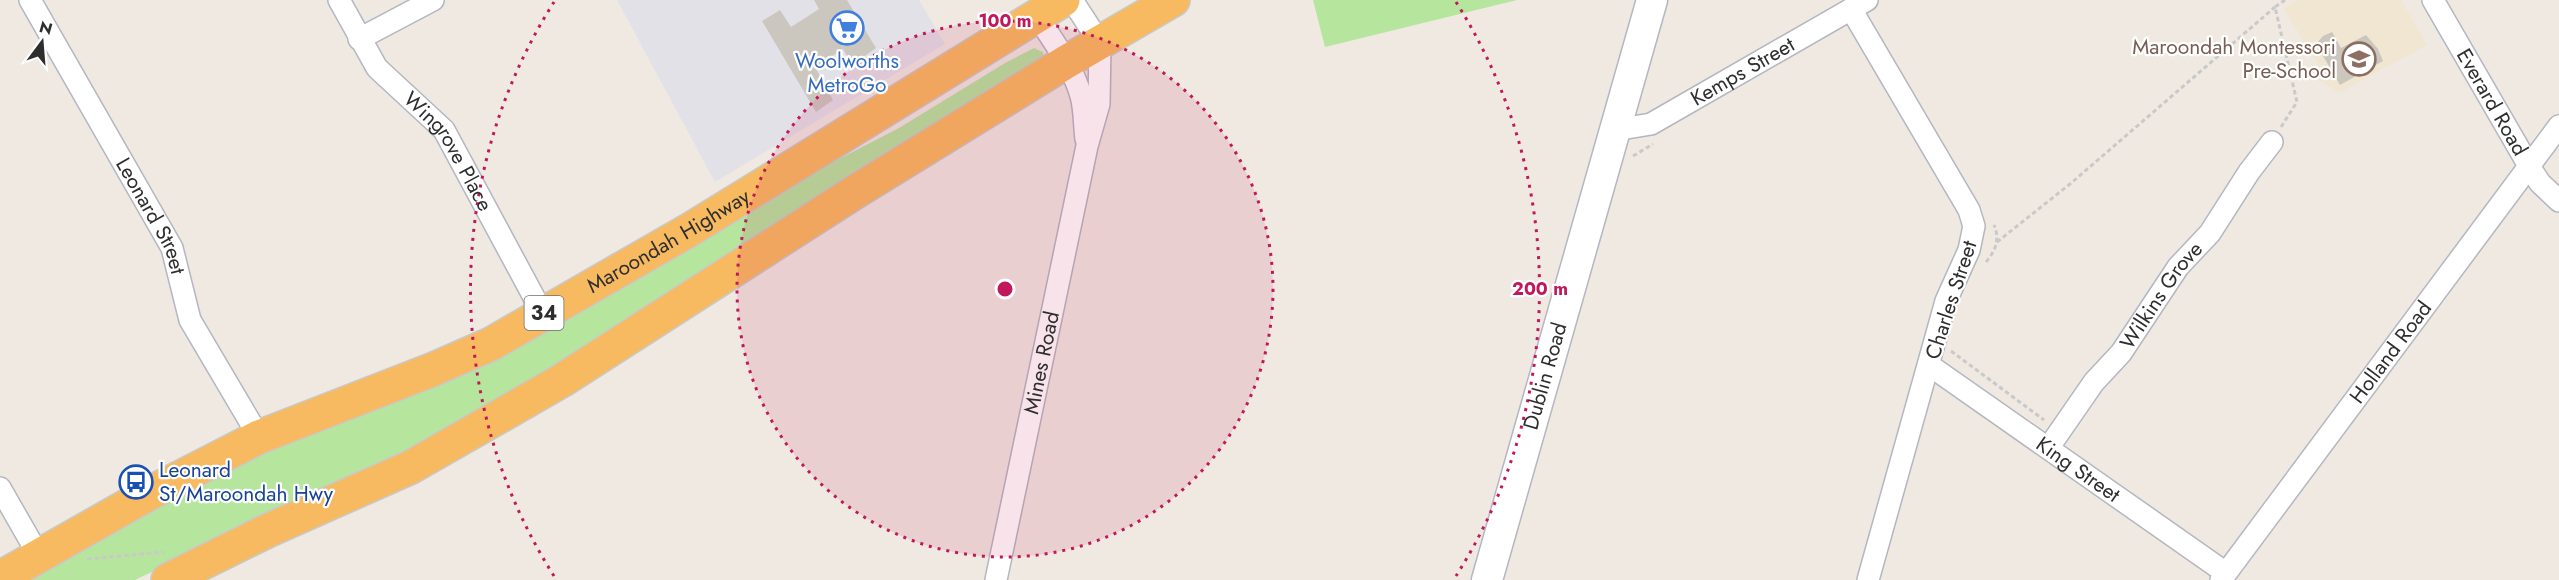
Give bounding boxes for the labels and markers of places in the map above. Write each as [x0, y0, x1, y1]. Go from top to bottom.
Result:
supermarket icon: Woolworths MetroGo [829, 10, 865, 46]
place label: Maroondah Montessori Pre-School [2132, 32, 2336, 86]
school or university icon: Maroondah Montessori Pre-School [2341, 41, 2377, 77]
place label: Woolworths MetroGo [795, 46, 899, 100]
centre of rings [995, 279, 1015, 299]
place label: Leonard St/Maroondah Hwy [159, 455, 334, 509]
bus stop icon: Leonard St/Maroondah Hwy [118, 464, 154, 500]

